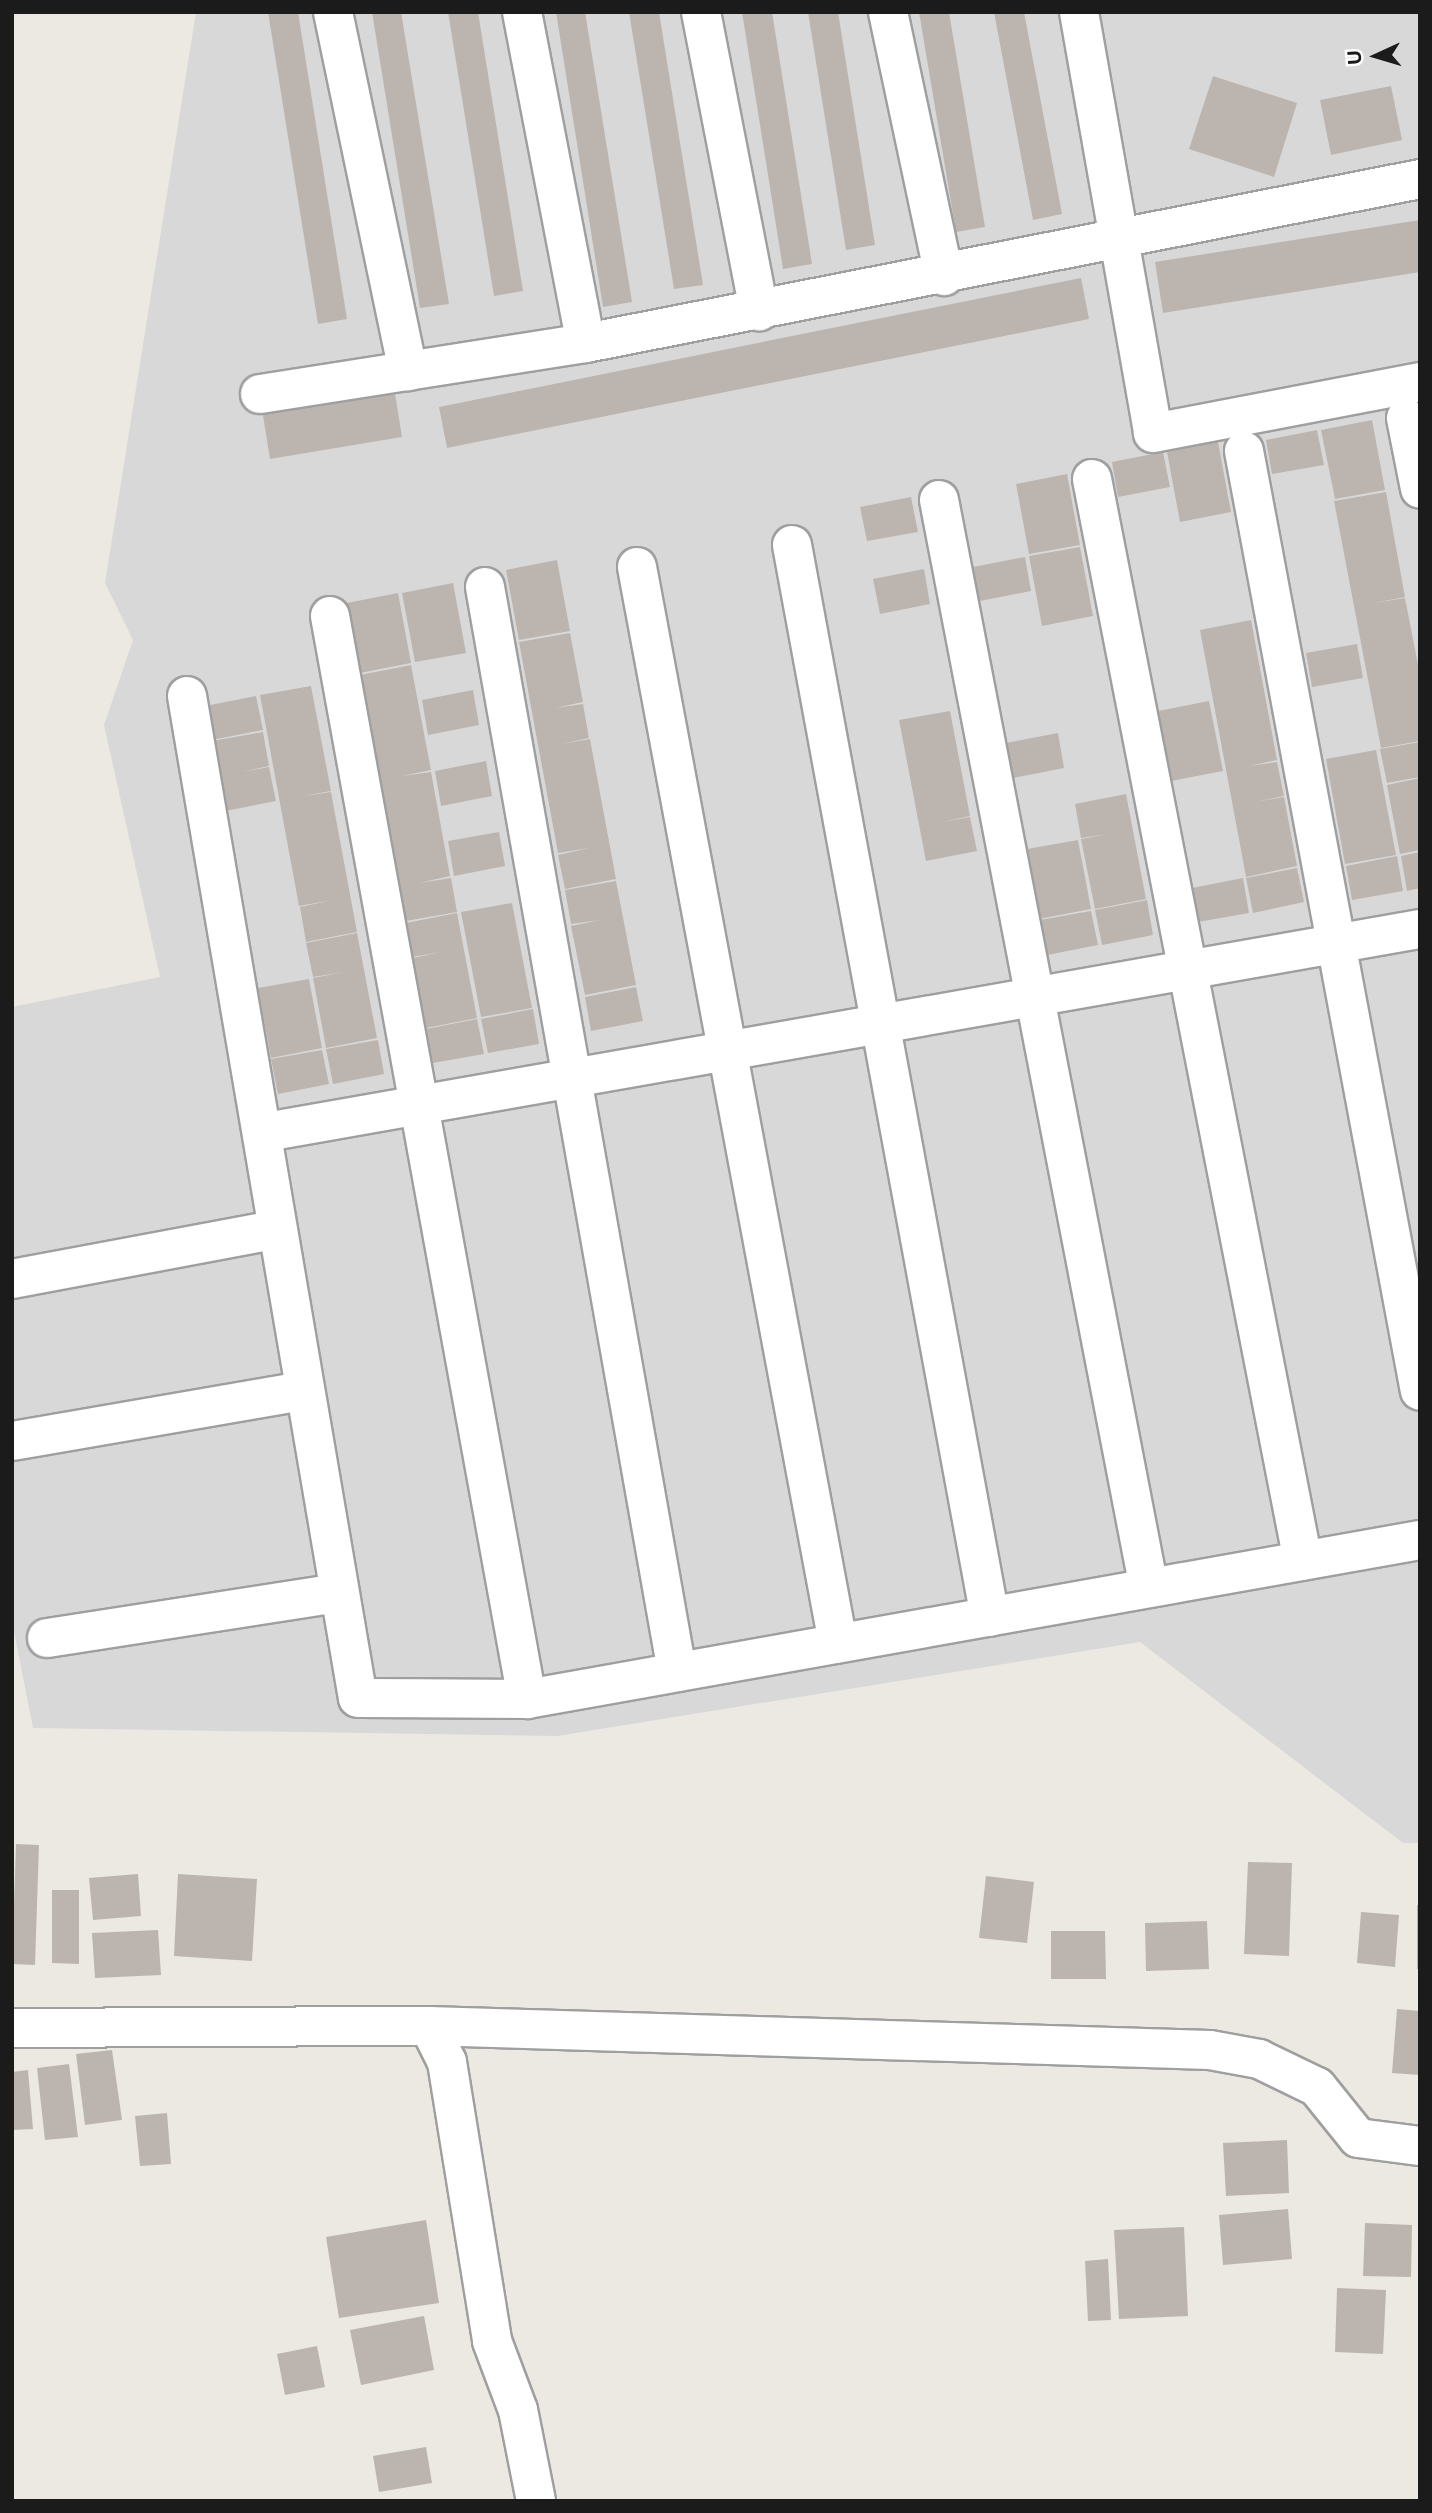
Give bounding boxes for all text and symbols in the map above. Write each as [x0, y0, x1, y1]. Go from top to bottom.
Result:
north arrow [1341, 21, 1411, 91]
text: U [1343, 49, 1367, 66]

